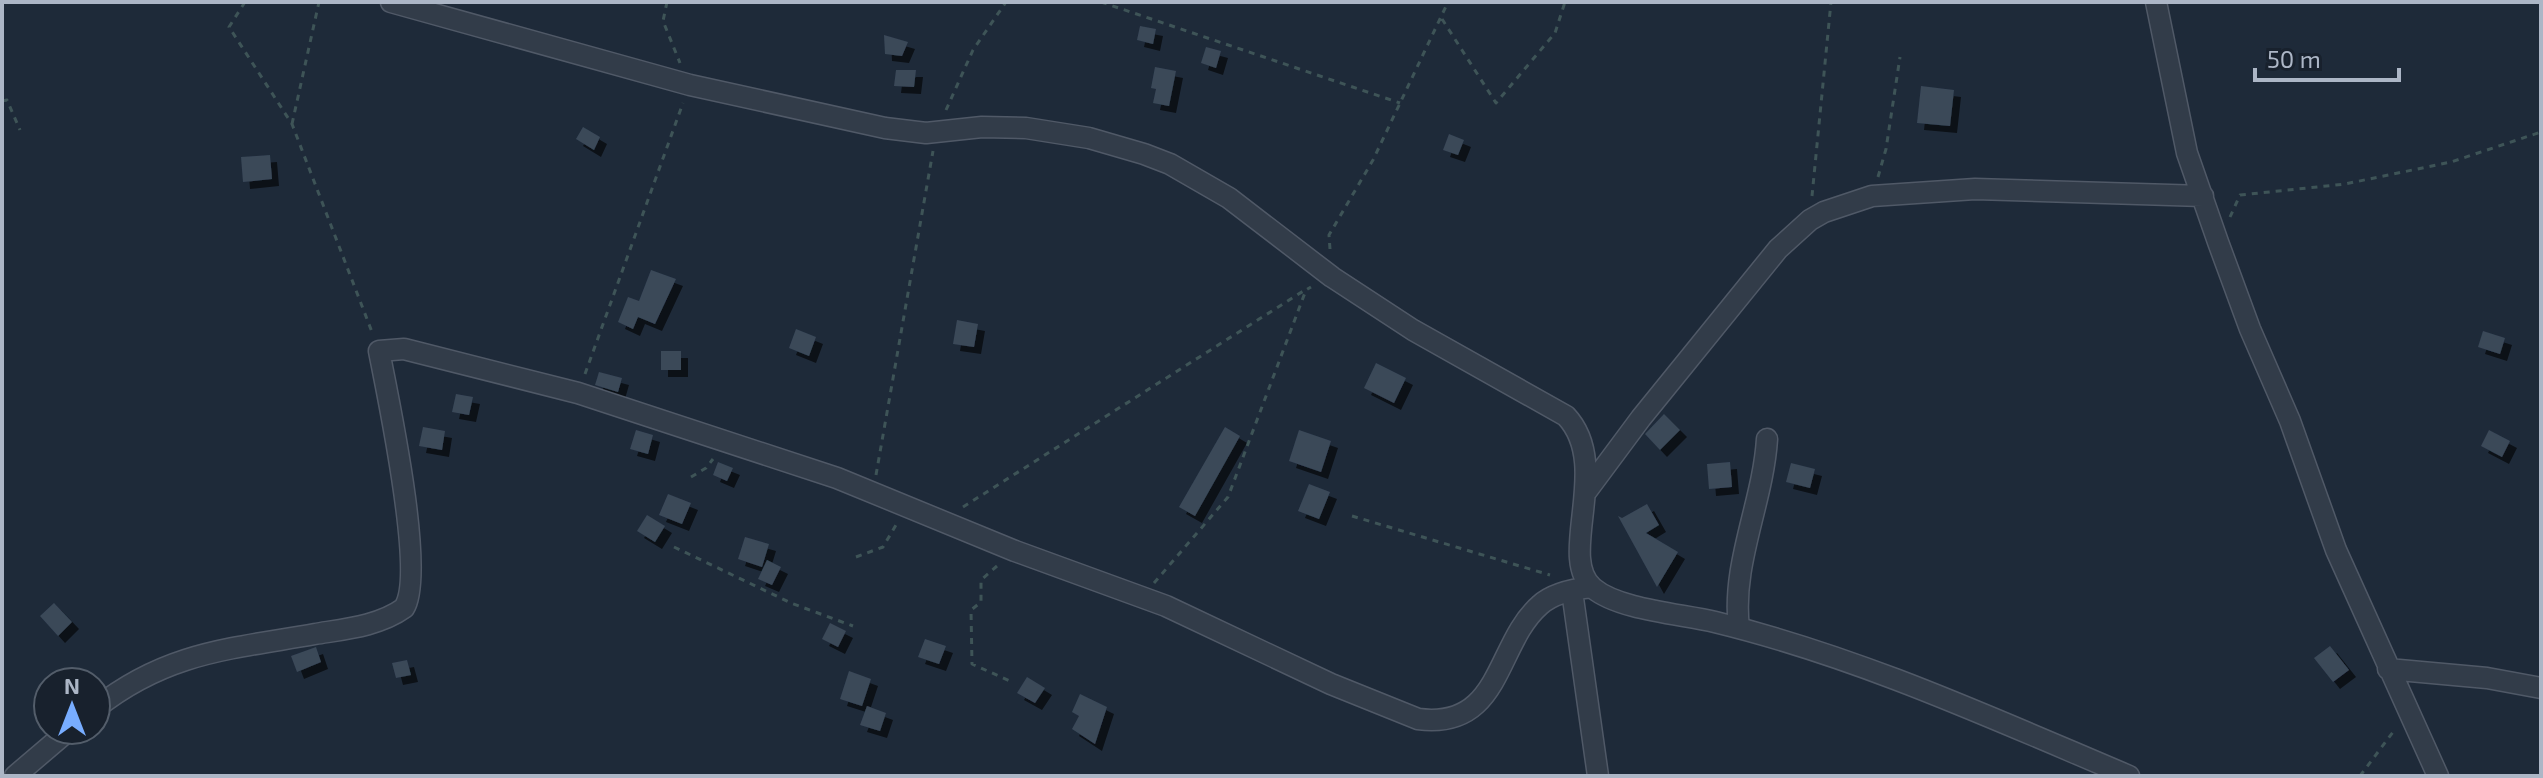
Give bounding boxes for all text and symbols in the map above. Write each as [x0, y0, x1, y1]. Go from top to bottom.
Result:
scale bar [2255, 32, 2399, 82]
text: 50 m [2267, 44, 2321, 73]
north arrow [32, 666, 112, 746]
text: N [64, 672, 80, 698]

